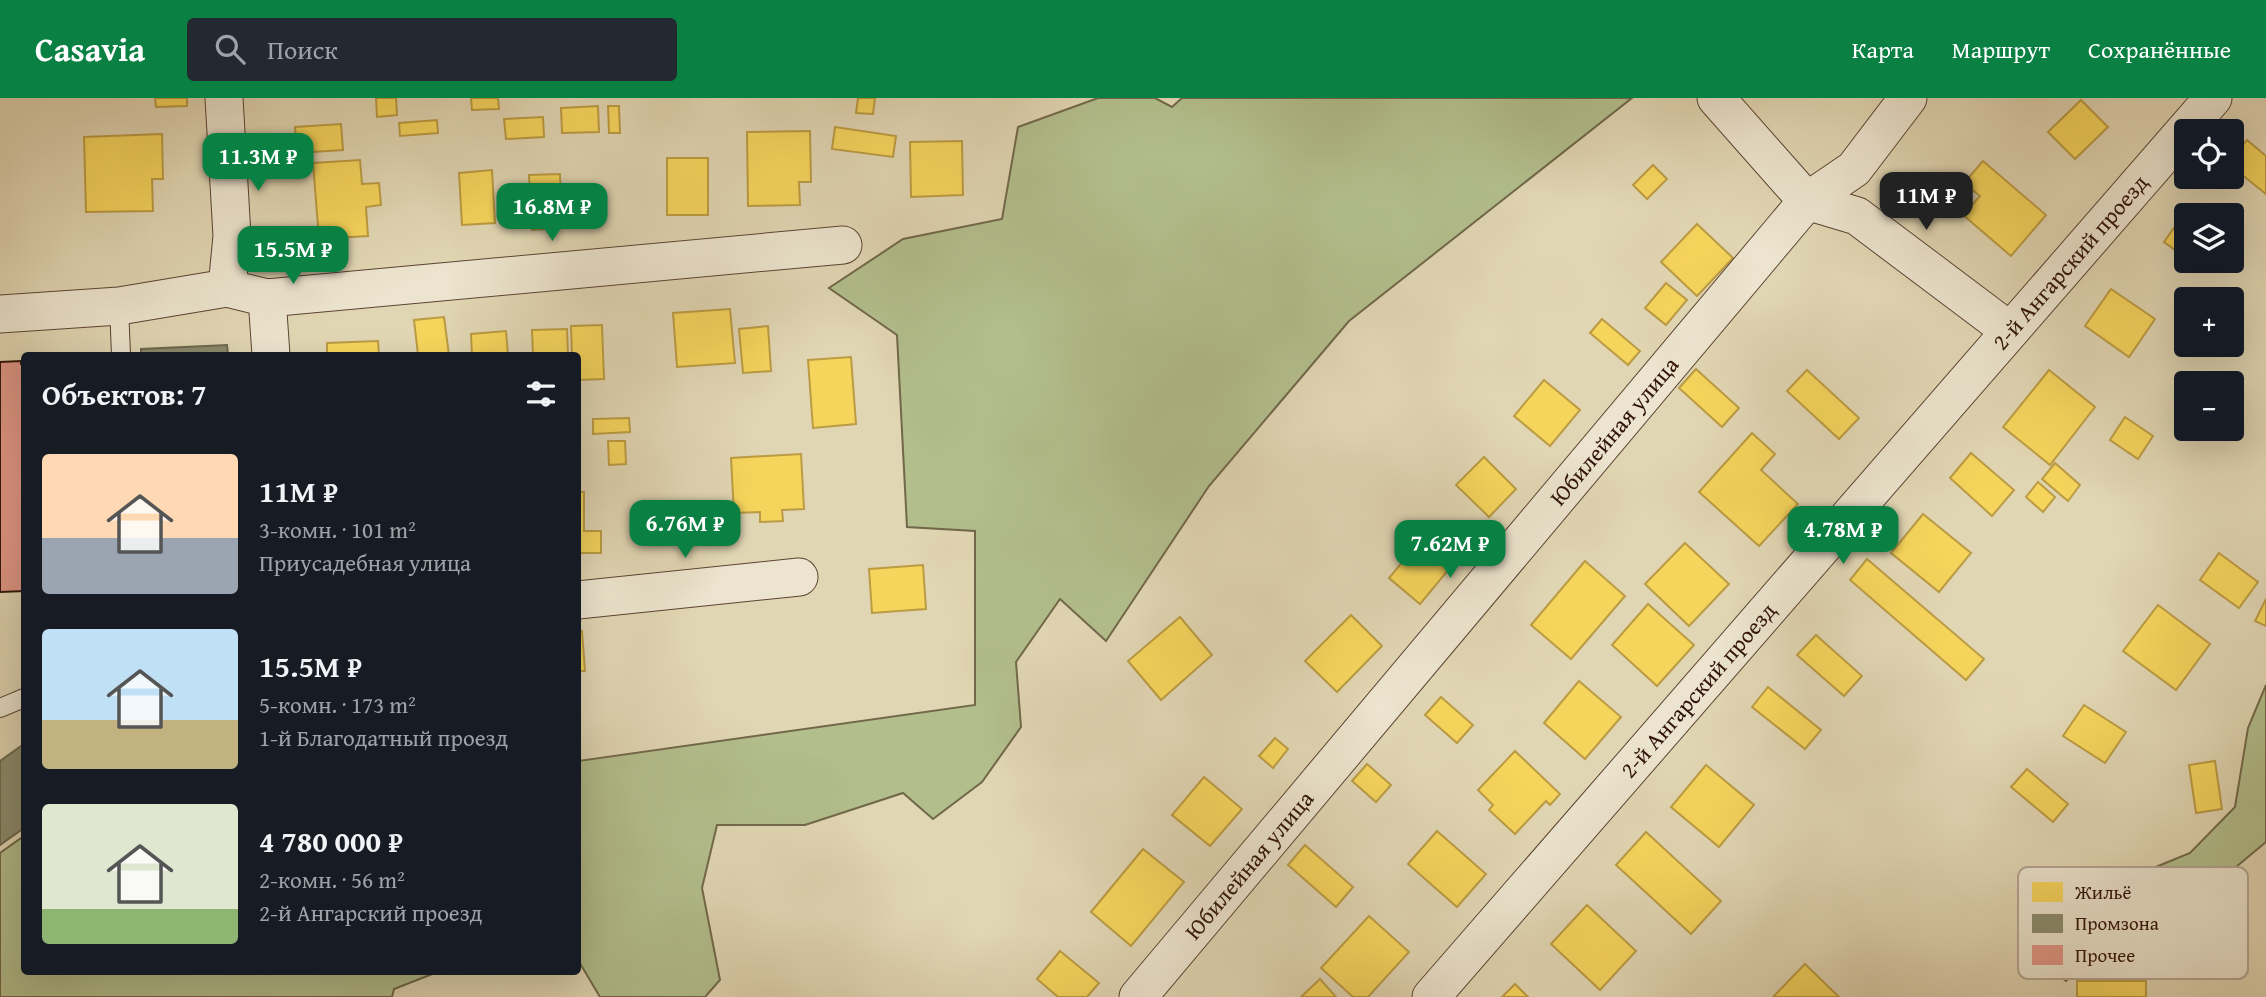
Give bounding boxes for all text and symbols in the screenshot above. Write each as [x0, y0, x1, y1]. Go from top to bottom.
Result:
search box [187, 18, 677, 81]
text: Casavia [35, 25, 145, 73]
icon: search [211, 30, 249, 68]
text: Поиск [267, 30, 338, 69]
text: Карта [1852, 32, 1914, 67]
text: Маршрут [1952, 32, 2050, 67]
text: Сохранённые [2088, 32, 2231, 67]
map controls [2174, 119, 2244, 441]
button: locate [2174, 119, 2244, 189]
pin: 11.3M ₽ [193, 134, 323, 193]
text: 11.3M ₽ [218, 139, 298, 172]
street label: 2-й Ангарский проезд [1984, 166, 2156, 357]
pin: 11M ₽ [1877, 172, 1975, 232]
text: 11M ₽ [1896, 178, 1956, 211]
pin: 16.8M ₽ [487, 184, 617, 243]
text: 16.8M ₽ [512, 189, 592, 222]
button: layers [2174, 203, 2244, 273]
pin: 15.5M ₽ [228, 226, 358, 286]
text: 15.5M ₽ [253, 232, 333, 265]
button: + [2174, 287, 2244, 357]
street label: Юбилейная улица [1541, 349, 1686, 512]
button: − [2174, 371, 2244, 441]
text: Объектов: 7 [42, 372, 206, 416]
icon: filters [522, 375, 560, 413]
text: 11M ₽ [259, 469, 338, 513]
icon: home [98, 482, 182, 566]
pin: 6.76M ₽ [620, 500, 750, 560]
text: 6.76M ₽ [645, 506, 725, 539]
pin: 4.78M ₽ [1778, 506, 1908, 566]
text: 4.78M ₽ [1803, 512, 1883, 545]
text: 3-комн. · 101 m² [259, 513, 416, 546]
pin: 7.62M ₽ [1385, 520, 1515, 580]
text: 7.62M ₽ [1410, 526, 1490, 559]
text: Приусадебная улица [259, 546, 471, 579]
street label: 2-й Ангарский проезд [1612, 594, 1784, 785]
text: 15.5M ₽ [259, 644, 362, 688]
icon: home [98, 657, 182, 741]
text: 5-комн. · 173 m² [259, 688, 416, 721]
text: 1-й Благодатный проезд [259, 721, 508, 754]
street label: Юбилейная улица [1176, 783, 1321, 946]
text: 4 780 000 ₽ [259, 819, 403, 863]
icon: home [98, 832, 182, 916]
text: 2-комн. · 56 m² [259, 863, 405, 896]
legend [2018, 867, 2248, 979]
text: Жильё [2074, 878, 2132, 906]
text: 2-й Ангарский проезд [259, 896, 482, 929]
text: Промзона [2075, 909, 2159, 937]
text: Прочее [2075, 941, 2135, 969]

